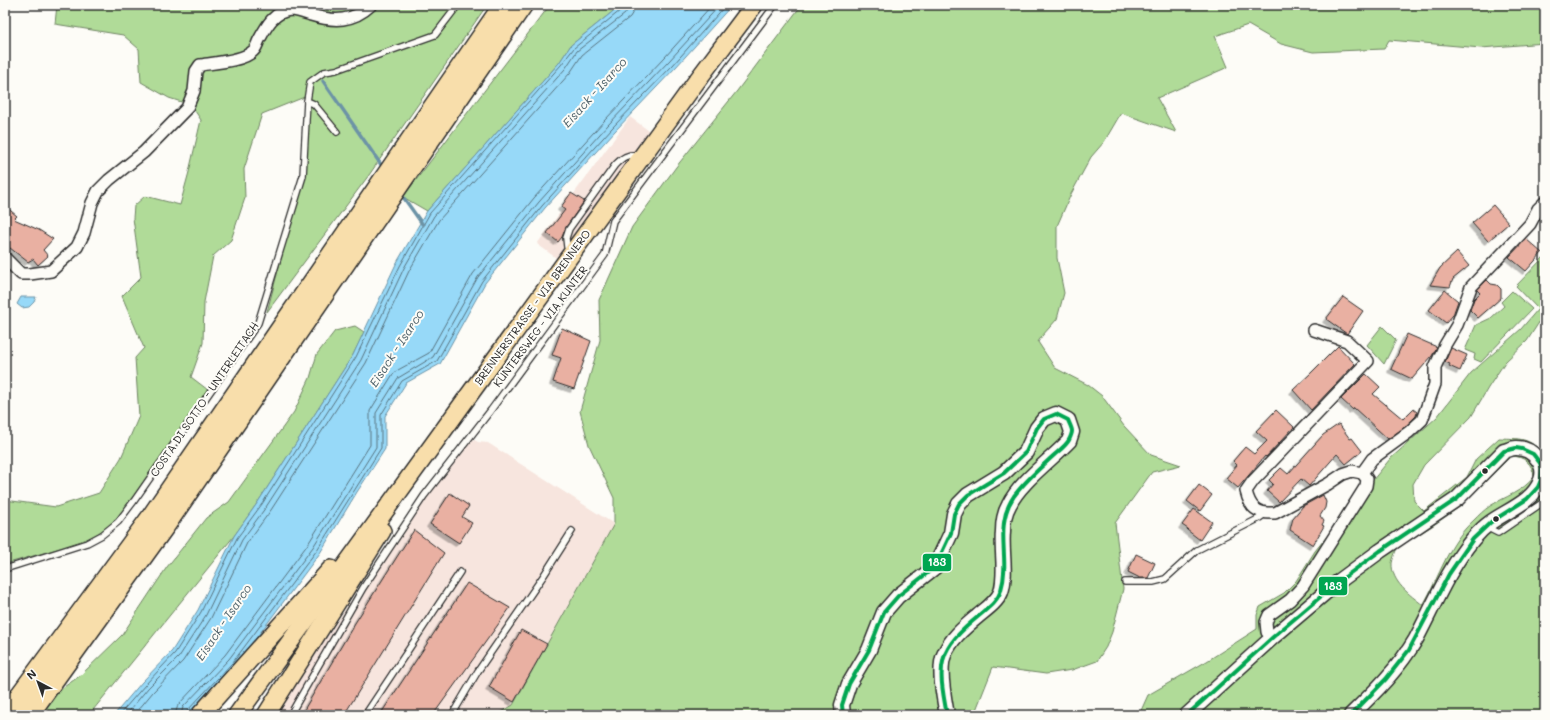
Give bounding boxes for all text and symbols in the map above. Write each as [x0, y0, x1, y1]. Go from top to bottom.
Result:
water label: Eisack - Isarco [558, 54, 630, 130]
street label: BRENNERSTRASSE - VIA BRENNERO [470, 226, 594, 388]
street label: KUNTERSWEG - VIA KUNTER [489, 262, 591, 390]
water label: Eisack - Isarco [365, 306, 427, 390]
street label: COSTA DI SOTTO - UNTERLEITACH [146, 318, 262, 480]
unlabelled marker [1480, 466, 1490, 476]
unlabelled marker [1491, 514, 1501, 524]
line badge: 183 [922, 553, 952, 572]
text: 183 [928, 554, 947, 569]
line badge: 183 [1318, 576, 1348, 596]
text: 183 [1324, 578, 1343, 593]
water label: Eisack - Isarco [192, 581, 254, 663]
north arrow [18, 662, 58, 702]
text: N [23, 666, 39, 682]

